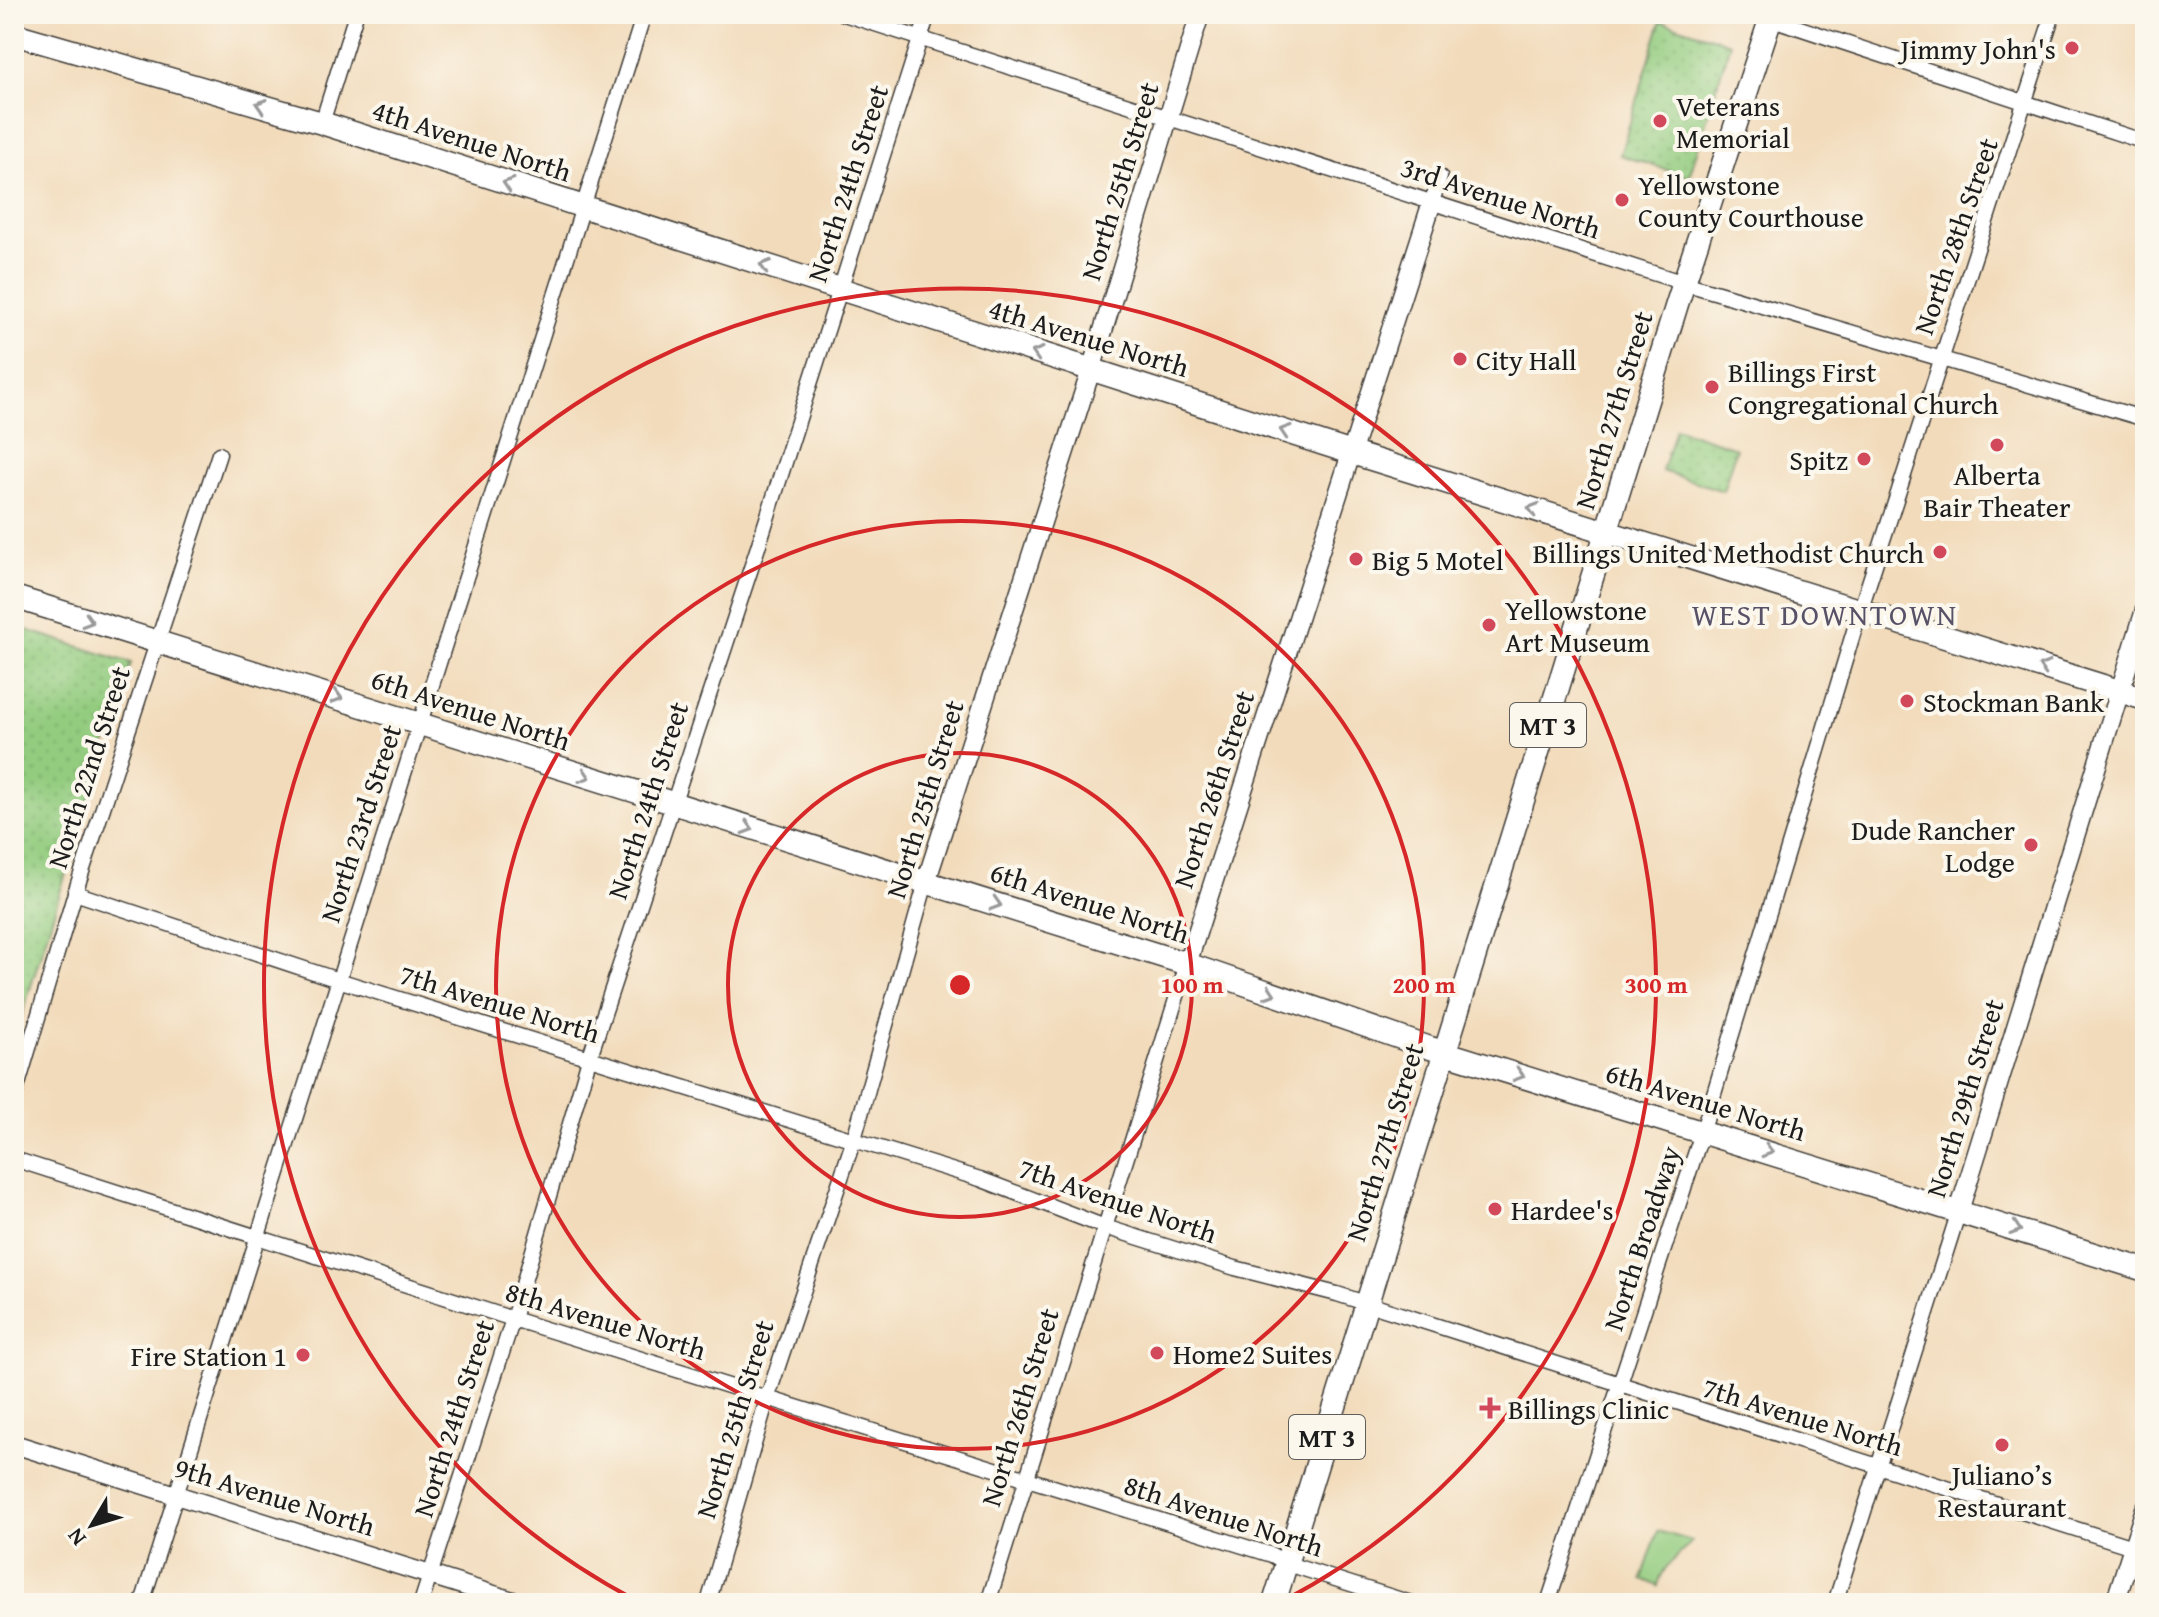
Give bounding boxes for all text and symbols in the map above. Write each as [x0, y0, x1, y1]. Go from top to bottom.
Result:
place label: Jimmy John's [1898, 28, 2056, 69]
marker: Jimmy John's [2063, 39, 2081, 57]
street label: North 25th Street [1069, 77, 1169, 285]
street label: North 24th Street [796, 79, 898, 287]
place label: Veterans Memorial [1676, 85, 1790, 158]
street label: 4th Avenue North [367, 88, 577, 192]
one-way arrow [254, 98, 268, 114]
marker: Veterans Memorial [1651, 112, 1669, 130]
street label: North 28th Street [1902, 132, 2008, 340]
street label: 3rd Avenue North [1396, 145, 1606, 249]
place label: Yellowstone County Courthouse [1638, 164, 1864, 237]
one-way arrow [502, 177, 516, 193]
marker: Yellowstone County Courthouse [1613, 191, 1631, 209]
one-way arrow [759, 260, 773, 276]
street label: 4th Avenue North [984, 287, 1194, 387]
street label: North 27th Street [1563, 306, 1663, 514]
place label: City Hall [1476, 339, 1577, 380]
one-way arrow [1031, 346, 1045, 362]
marker: City Hall [1451, 350, 1469, 368]
place label: Billings First Congregational Church [1728, 351, 1999, 424]
marker: Billings First Congregational Church [1703, 378, 1721, 396]
one-way arrow [1279, 424, 1293, 440]
marker: Alberta Bair Theater [1988, 436, 2006, 454]
place label: Spitz [1789, 439, 1848, 480]
marker: Spitz [1855, 450, 1873, 468]
place label: Alberta Bair Theater [1923, 454, 2071, 527]
one-way arrow [1527, 502, 1540, 518]
place label: Billings United Methodist Church [1533, 532, 1924, 573]
place label: Big 5 Motel [1372, 539, 1504, 580]
marker: Billings United Methodist Church [1931, 543, 1949, 561]
marker: Big 5 Motel [1347, 550, 1365, 568]
place label: Yellowstone Art Museum [1505, 589, 1650, 662]
district label: WEST DOWNTOWN [1692, 592, 1958, 636]
one-way arrow [81, 611, 95, 627]
marker: Yellowstone Art Museum [1480, 616, 1498, 634]
street label: 6th Avenue North [366, 657, 576, 761]
street label: North 22nd Street [36, 660, 140, 873]
one-way arrow [2037, 661, 2051, 677]
place label: Stockman Bank [1923, 681, 2105, 722]
street label: North 26th Street [1162, 685, 1264, 893]
one-way arrow [330, 688, 343, 704]
marker: Stockman Bank [1898, 692, 1916, 710]
street label: North 25th Street [874, 695, 974, 903]
street label: North 24th Street [596, 696, 698, 904]
road number: MT 3 [1510, 703, 1586, 747]
street label: North 23rd Street [309, 719, 411, 927]
one-way arrow [577, 767, 591, 783]
place label: Dude Rancher Lodge [1851, 809, 2015, 882]
one-way arrow [740, 819, 754, 835]
marker: Dude Rancher Lodge [2022, 836, 2040, 854]
street label: 6th Avenue North [985, 850, 1195, 954]
one-way arrow [989, 895, 1003, 911]
street label: 7th Avenue North [395, 953, 605, 1053]
text: 100 m [1160, 967, 1224, 1002]
text: 200 m [1392, 967, 1456, 1002]
text: 300 m [1624, 967, 1688, 1002]
centre of rings [946, 971, 974, 999]
one-way arrow [1262, 983, 1276, 999]
street label: North 29th Street [1914, 994, 2014, 1202]
street label: North 27th Street [1334, 1038, 1434, 1246]
street label: 6th Avenue North [1601, 1051, 1811, 1151]
one-way arrow [1512, 1066, 1526, 1082]
street label: North Broadway [1592, 1140, 1690, 1336]
one-way arrow [1761, 1142, 1774, 1158]
street label: 7th Avenue North [1013, 1147, 1223, 1253]
place label: Hardee's [1511, 1189, 1614, 1230]
marker: Hardee's [1486, 1200, 1504, 1218]
one-way arrow [2009, 1220, 2022, 1236]
street label: 8th Avenue North [501, 1270, 711, 1370]
street label: North 26th Street [969, 1303, 1069, 1511]
street label: North 24th Street [402, 1314, 504, 1522]
street label: North 25th Street [684, 1315, 784, 1523]
place label: Home2 Suites [1173, 1333, 1332, 1374]
place label: Fire Station 1 [131, 1335, 287, 1376]
marker: Home2 Suites [1148, 1344, 1166, 1362]
marker: Fire Station 1 [294, 1346, 312, 1364]
street label: 7th Avenue North [1698, 1366, 1908, 1466]
place label: Billings Clinic [1508, 1388, 1669, 1429]
marker: Billings Clinic [1479, 1397, 1501, 1419]
road number: MT 3 [1289, 1415, 1365, 1459]
marker: Juliano’s Restaurant [1993, 1436, 2011, 1454]
street label: 9th Avenue North [170, 1446, 380, 1546]
place label: Juliano’s Restaurant [1938, 1454, 2066, 1527]
street label: 8th Avenue North [1119, 1463, 1329, 1567]
north arrow [52, 1485, 132, 1565]
text: N [59, 1521, 93, 1553]

